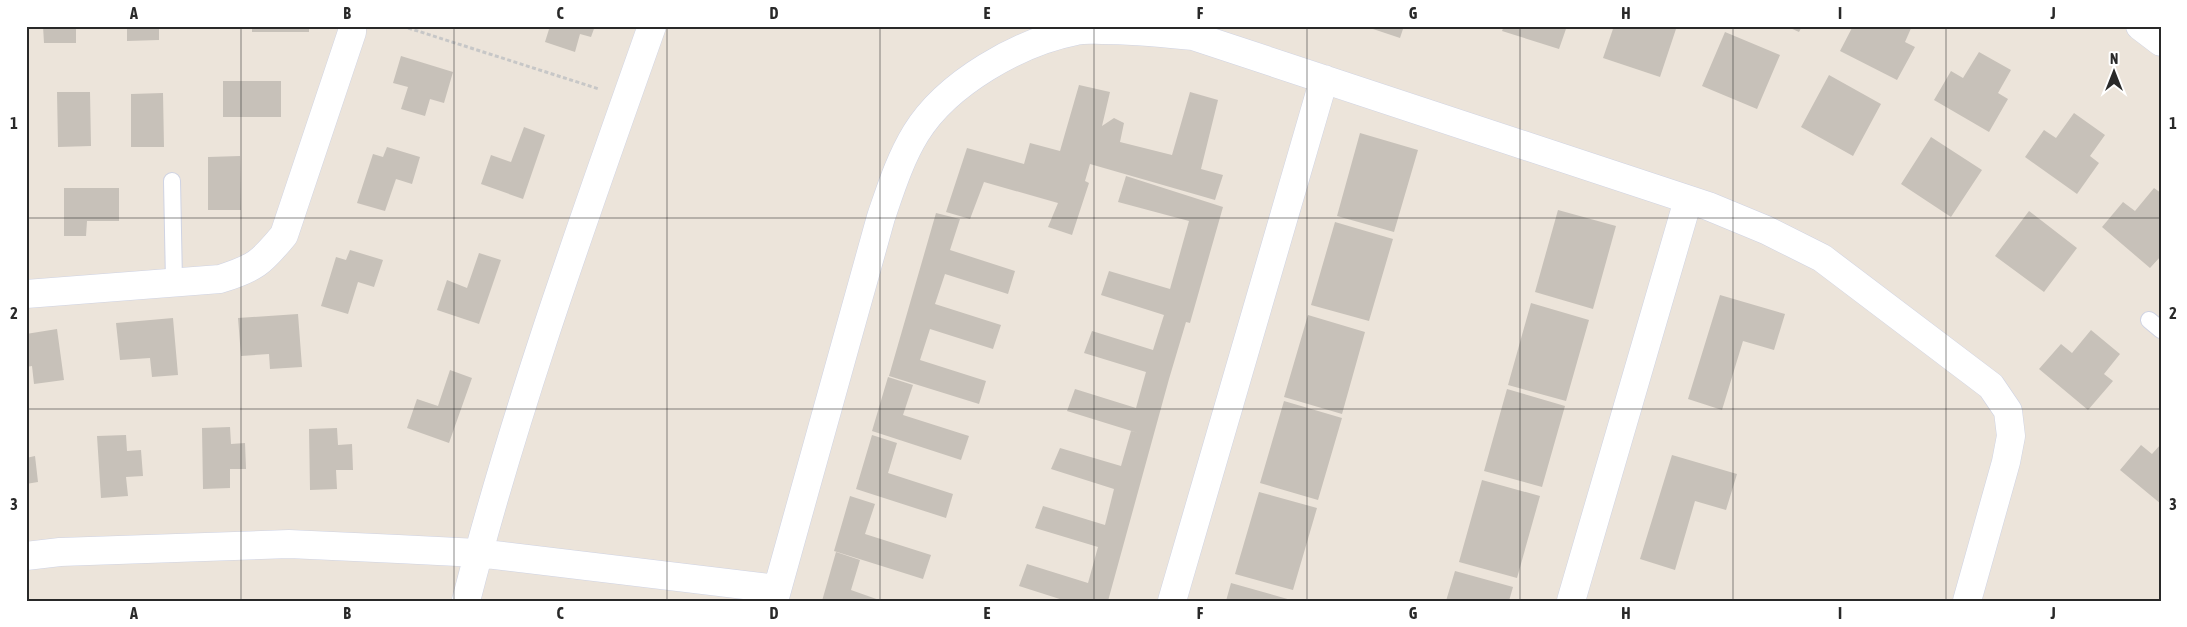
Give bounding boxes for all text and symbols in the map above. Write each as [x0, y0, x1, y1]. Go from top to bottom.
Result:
text: A [129, 4, 138, 22]
text: B [343, 4, 351, 22]
text: C [556, 4, 564, 22]
text: D [770, 4, 779, 22]
text: E [984, 4, 991, 22]
text: F [1197, 4, 1204, 22]
text: G [1409, 4, 1418, 22]
text: H [1621, 4, 1631, 22]
text: I [1838, 4, 1842, 22]
text: J [2049, 4, 2056, 22]
north arrow [2090, 48, 2140, 98]
text: N [2110, 51, 2118, 67]
text: 1 [10, 114, 18, 132]
text: 1 [2169, 114, 2177, 132]
text: 2 [10, 304, 18, 322]
text: 2 [2169, 304, 2177, 322]
text: 3 [10, 495, 18, 513]
text: 3 [2169, 495, 2177, 513]
text: A [129, 604, 138, 622]
text: B [343, 604, 351, 622]
text: C [556, 604, 564, 622]
text: D [770, 604, 779, 622]
text: E [984, 604, 991, 622]
text: F [1197, 604, 1204, 622]
text: G [1409, 604, 1418, 622]
text: H [1621, 604, 1631, 622]
text: I [1838, 604, 1842, 622]
text: J [2049, 604, 2056, 622]

